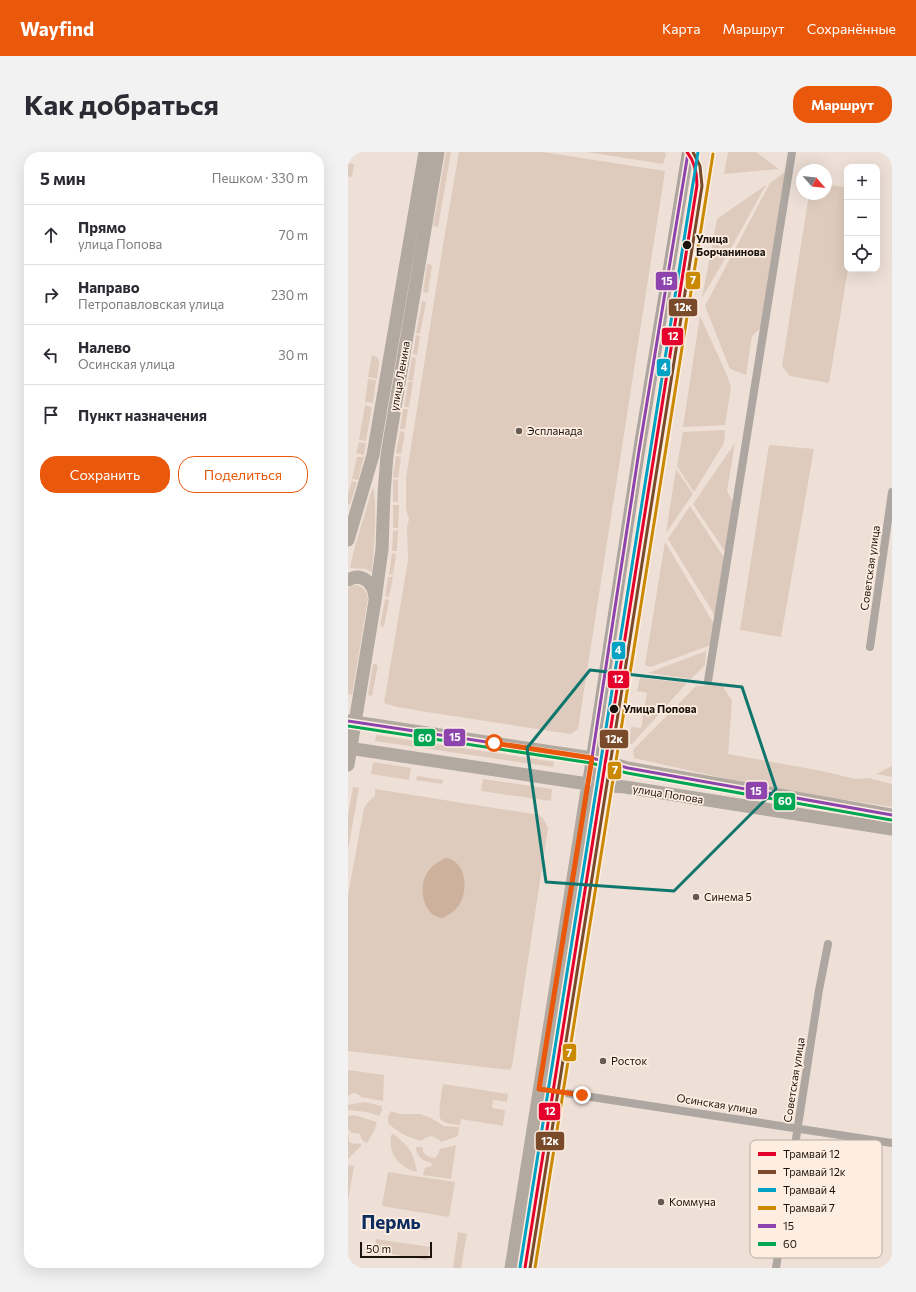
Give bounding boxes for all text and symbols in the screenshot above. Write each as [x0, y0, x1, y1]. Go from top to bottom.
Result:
text: Wayfind [20, 17, 94, 40]
text: Карта [662, 20, 700, 37]
text: Маршрут [722, 20, 785, 37]
text: Сохранённые [807, 20, 896, 37]
button: Маршрут [793, 86, 892, 123]
text: Как добраться [24, 87, 219, 121]
north arrow [796, 164, 832, 200]
map controls [844, 164, 880, 272]
button: + [844, 164, 880, 200]
text: 5 мин [40, 168, 86, 189]
text: Пешком · 330 m [212, 170, 308, 186]
button: − [844, 200, 880, 236]
text: Прямо [78, 218, 126, 236]
icon: ahead [40, 224, 62, 246]
text: 70 m [279, 227, 308, 243]
place label: Улица Борчанинова [696, 232, 766, 258]
text: улица Попова [78, 236, 162, 252]
button: locate [844, 236, 880, 272]
marker: Улица Борчанинова [681, 239, 693, 251]
line badge: 15 [655, 271, 678, 291]
line badge: 7 [685, 271, 701, 290]
text: 7 [690, 273, 696, 286]
text: 15 [661, 274, 673, 287]
text: Направо [78, 278, 140, 296]
icon: right [40, 284, 62, 306]
text: 230 m [271, 287, 308, 303]
text: Петропавловская улица [78, 296, 224, 312]
line badge: 12к [668, 298, 698, 317]
text: 12к [674, 300, 692, 313]
line badge: 12 [661, 327, 684, 346]
text: 12 [667, 329, 679, 342]
text: Налево [78, 338, 131, 356]
street label: улица Ленина [387, 340, 412, 412]
icon: left [40, 344, 62, 366]
text: 30 m [278, 347, 308, 363]
text: Осинская улица [78, 356, 175, 372]
line badge: 4 [656, 358, 671, 377]
text: 4 [661, 360, 668, 373]
icon: arrive [40, 404, 62, 426]
text: Пункт назначения [78, 406, 207, 424]
place label: Эспланада [527, 424, 582, 437]
marker: Эспланада [514, 426, 524, 436]
button: Сохранить [40, 456, 170, 493]
button: Поделиться [178, 456, 308, 493]
street label: Советская улица [857, 525, 882, 611]
line badge: 4 [611, 641, 626, 660]
text: 4 [615, 643, 622, 656]
line badge: 12 [607, 670, 630, 689]
text: 12 [612, 672, 624, 685]
place label: Улица Попова [623, 702, 697, 715]
marker: Улица Попова [608, 703, 620, 715]
line badge: 60 [413, 728, 436, 747]
line badge: 15 [443, 728, 466, 747]
line badge: 12к [599, 729, 629, 749]
text: 15 [449, 730, 461, 743]
text: 60 [418, 731, 432, 744]
text: 12к [605, 732, 623, 745]
route start [485, 734, 503, 752]
line badge: 7 [607, 761, 622, 780]
text: 7 [612, 763, 618, 776]
line badge: 15 [745, 781, 768, 800]
street label: улица Попова [632, 782, 704, 806]
text: 15 [750, 784, 762, 797]
line badge: 60 [773, 792, 796, 811]
text: 60 [778, 794, 792, 807]
place label: Синема 5 [704, 890, 752, 903]
marker: Синема 5 [691, 892, 701, 902]
street label: Советская улица [780, 1037, 807, 1123]
line badge: 7 [562, 1043, 577, 1062]
text: 7 [566, 1046, 572, 1059]
place label: Росток [611, 1054, 647, 1067]
marker: Росток [598, 1056, 608, 1066]
route end [573, 1086, 591, 1104]
street label: Осинская улица [676, 1091, 759, 1116]
line badge: 12 [538, 1102, 561, 1121]
text: 12 [544, 1104, 556, 1117]
line badge: 12к [535, 1131, 565, 1151]
text: 12к [541, 1134, 559, 1147]
legend [750, 1140, 882, 1258]
text: Трамвай 12 [783, 1147, 840, 1160]
text: Трамвай 12к [783, 1165, 846, 1178]
text: Трамвай 4 [783, 1183, 836, 1196]
place label: Коммуна [669, 1195, 716, 1208]
marker: Коммуна [656, 1197, 666, 1207]
text: Трамвай 7 [783, 1201, 835, 1214]
district label: Пермь [361, 1210, 421, 1233]
text: 15 [783, 1219, 794, 1232]
text: 60 [783, 1237, 797, 1250]
scale bar [360, 1240, 432, 1259]
text: 50 m [366, 1242, 391, 1255]

